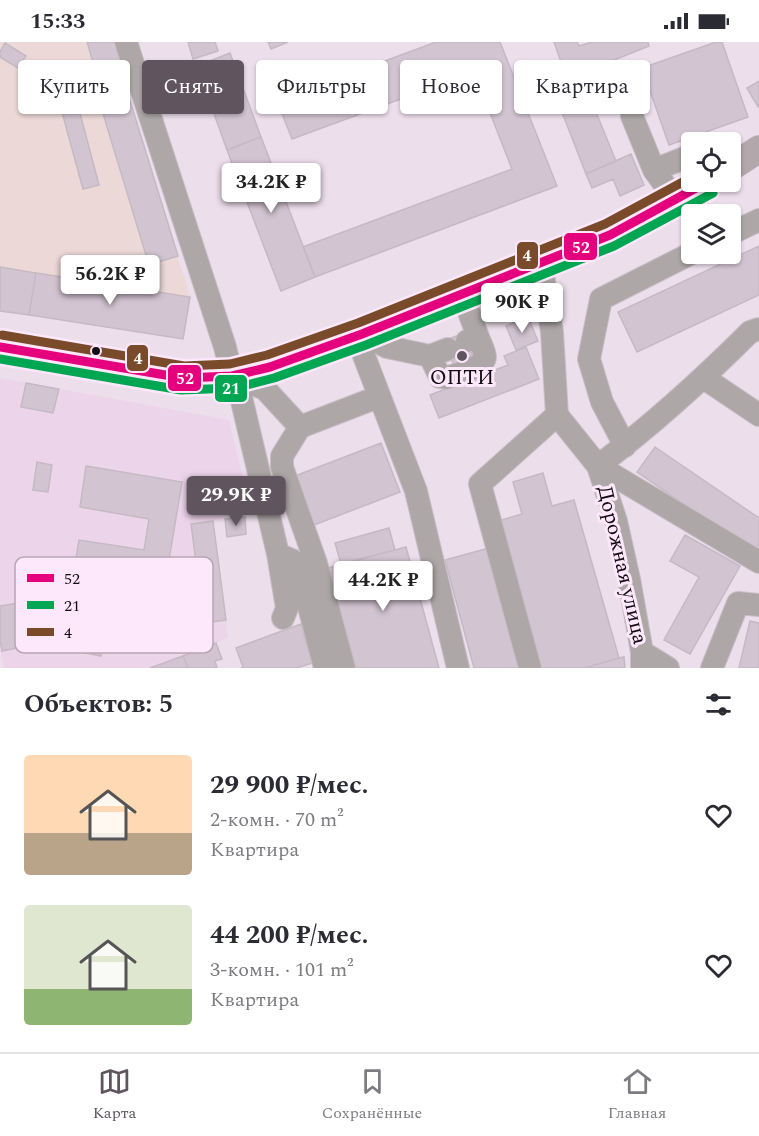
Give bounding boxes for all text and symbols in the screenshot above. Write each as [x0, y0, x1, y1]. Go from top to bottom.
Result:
text: 15:33 [30, 5, 85, 38]
chip: Купить [18, 60, 130, 114]
chip: Снять [142, 60, 244, 114]
chip: Фильтры [256, 60, 388, 114]
chip: Новое [400, 60, 502, 114]
chip: Квартира [514, 60, 650, 114]
map controls [681, 132, 741, 264]
button: locate [681, 132, 741, 192]
pin: 34.2K ₽ [216, 163, 326, 214]
text: 34.2K ₽ [236, 167, 306, 197]
button: layers [681, 204, 741, 264]
line badge: 52 [563, 232, 598, 261]
text: 52 [572, 236, 590, 260]
line badge: 4 [516, 241, 539, 270]
text: 4 [523, 244, 532, 268]
pin: 56.2K ₽ [55, 255, 165, 306]
text: 56.2K ₽ [75, 259, 145, 289]
pin: 90K ₽ [480, 283, 564, 334]
text: 90K ₽ [495, 287, 549, 317]
line badge: 4 [126, 344, 149, 372]
unlabelled marker [90, 345, 102, 357]
text: 4 [134, 347, 143, 371]
marker: ОПТИ [455, 349, 469, 363]
place label: ОПТИ [430, 362, 494, 394]
line badge: 52 [167, 364, 202, 392]
text: 52 [176, 367, 194, 391]
line badge: 21 [214, 374, 248, 403]
text: 21 [222, 377, 240, 401]
pin: 29.9K ₽ [181, 476, 291, 527]
text: 29.9K ₽ [201, 480, 271, 510]
street label: Дорожная улица [588, 483, 656, 648]
legend [15, 557, 213, 653]
pin: 44.2K ₽ [328, 561, 438, 612]
text: 44.2K ₽ [348, 565, 418, 595]
text: 52 [64, 567, 80, 591]
text: 21 [64, 594, 80, 618]
text: 4 [64, 621, 72, 645]
text: Объектов: 5 [24, 684, 173, 724]
icon: filters [702, 688, 735, 721]
text: 29 900 ₽/мес. [210, 765, 369, 805]
icon: home [72, 779, 144, 851]
icon: heart [702, 799, 735, 832]
text: 2-комн. · 70 m² [210, 805, 344, 835]
text: Квартира [210, 835, 299, 865]
text: 44 200 ₽/мес. [210, 915, 369, 955]
icon: home [72, 929, 144, 1001]
icon: heart [702, 949, 735, 982]
text: 3-комн. · 101 m² [210, 955, 354, 985]
text: Квартира [210, 985, 299, 1015]
tab: Карта [93, 1065, 136, 1125]
tab: Сохранённые [322, 1065, 422, 1125]
tab: Главная [608, 1065, 666, 1125]

